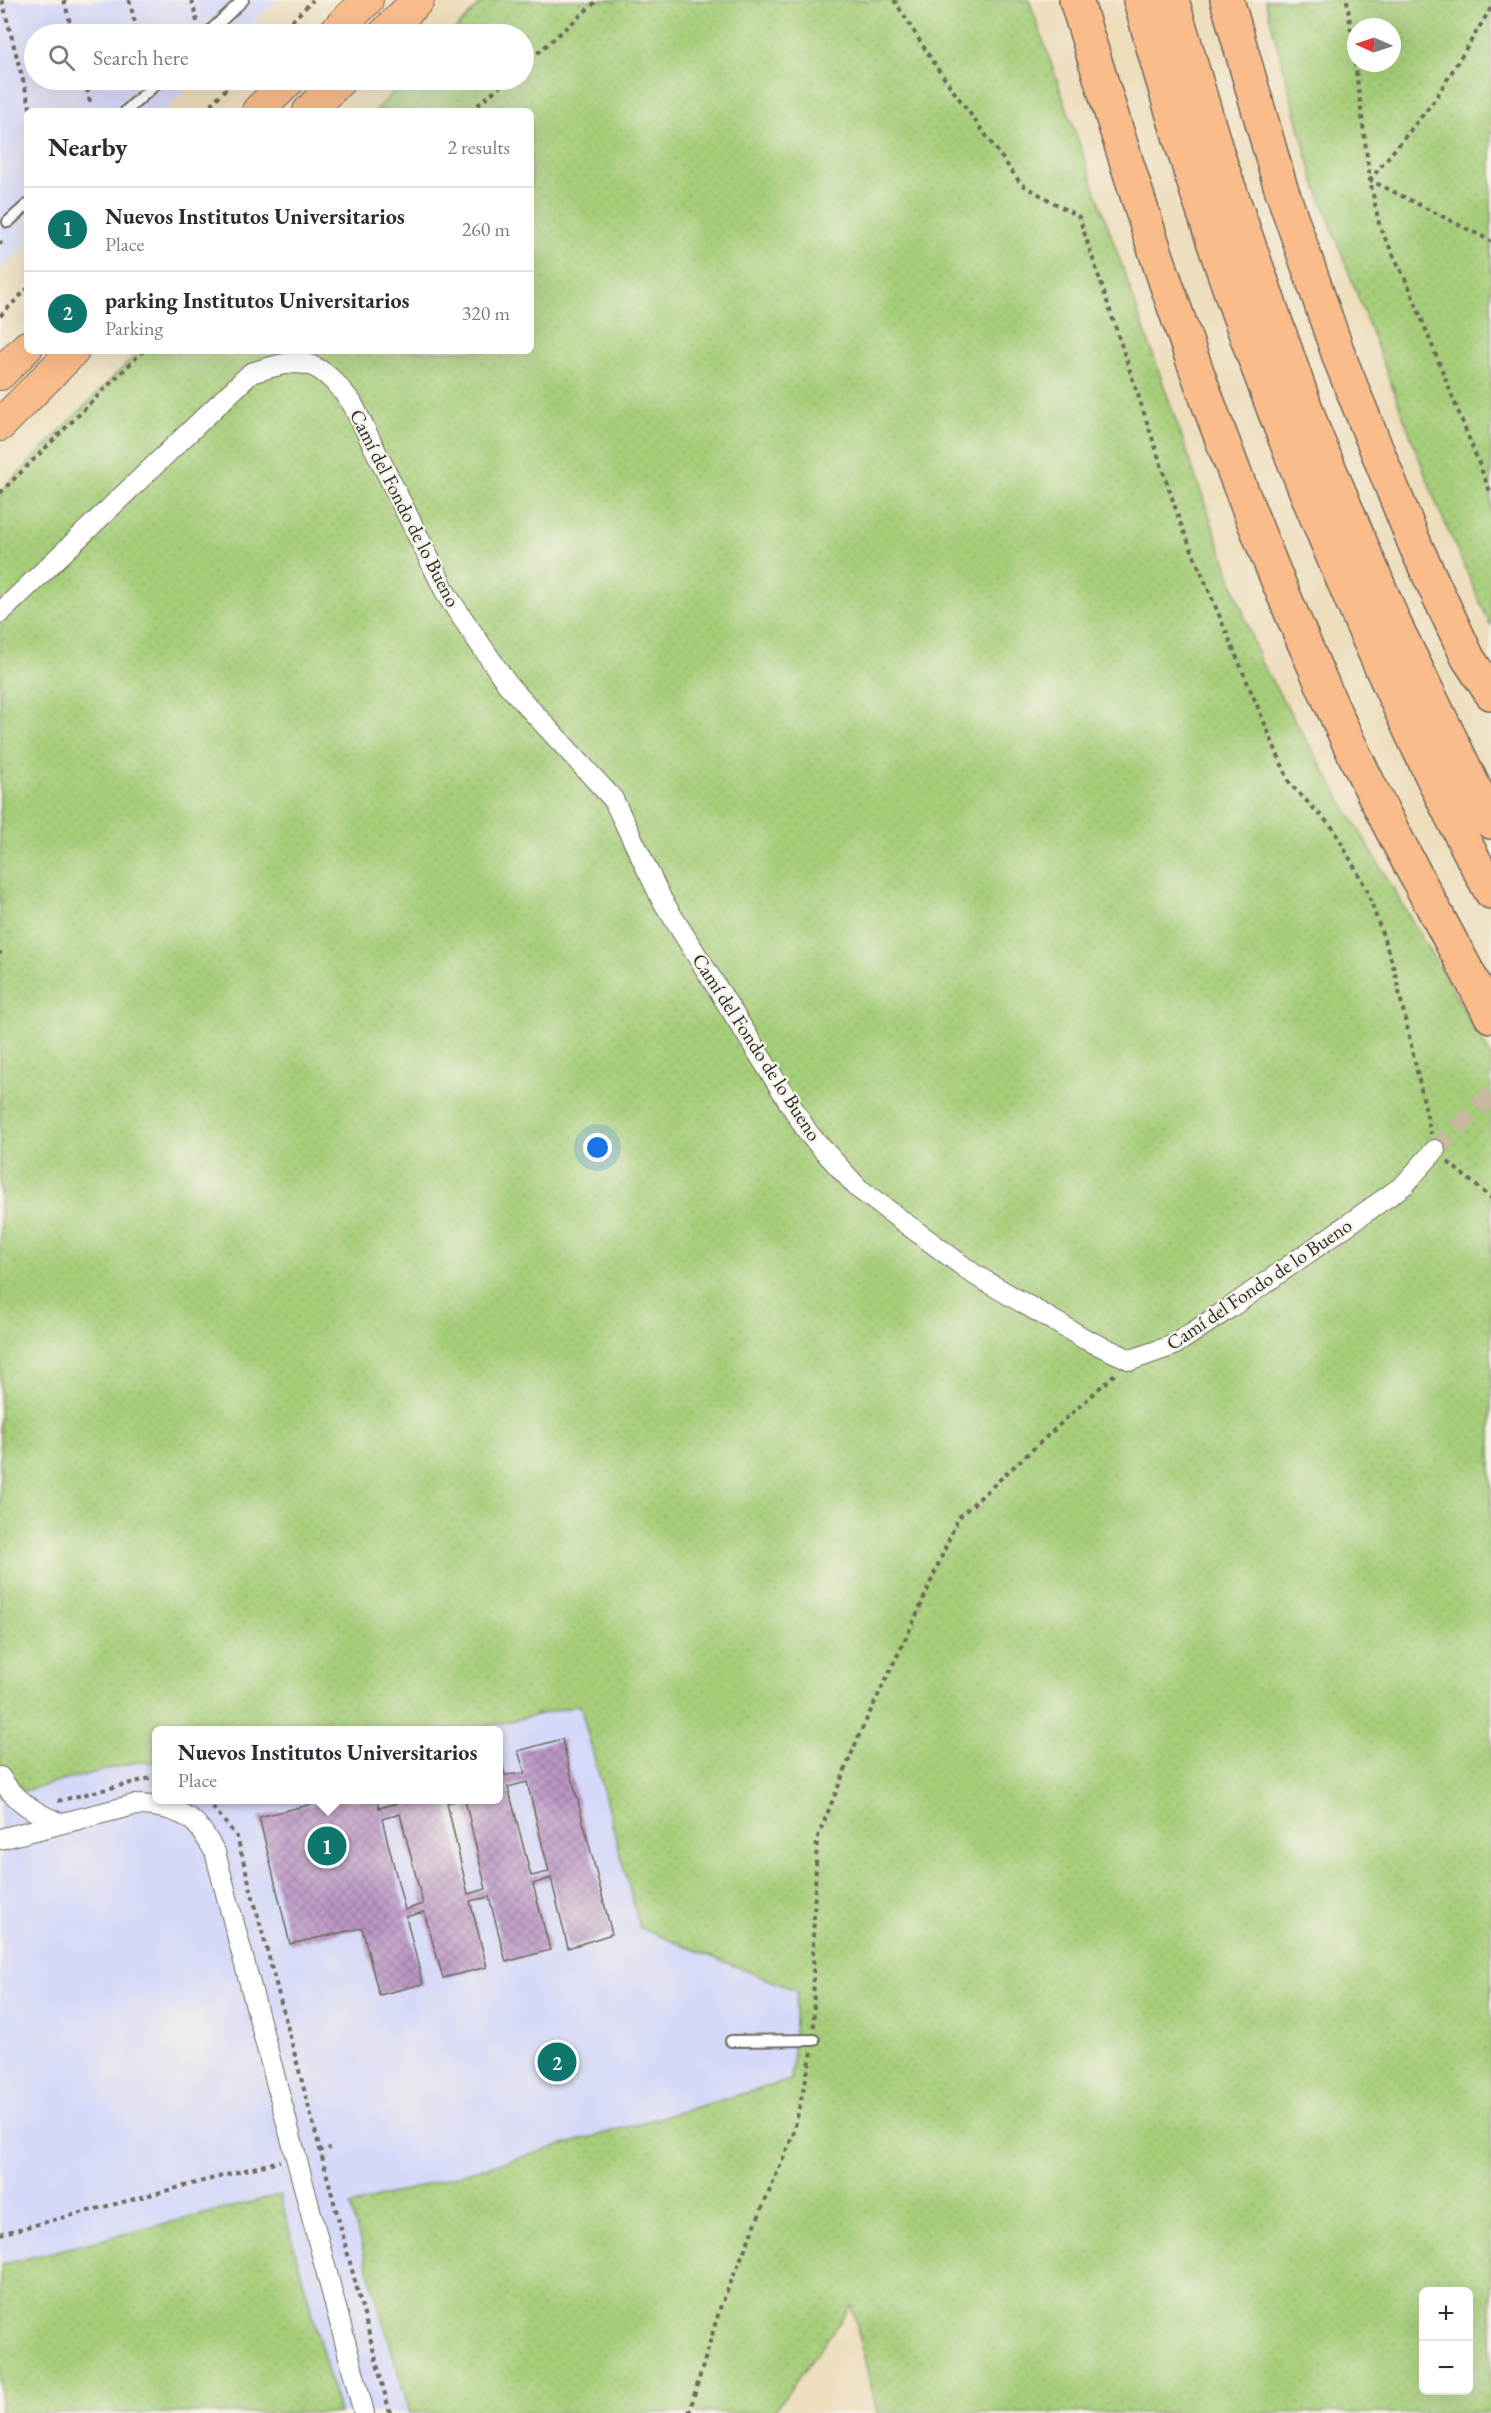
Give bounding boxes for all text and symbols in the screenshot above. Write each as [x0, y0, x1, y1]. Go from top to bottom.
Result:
north arrow [1347, 18, 1401, 72]
search box [24, 24, 534, 90]
icon: search [45, 41, 78, 74]
text: Search here [93, 43, 188, 72]
text: Nearby [48, 130, 128, 164]
text: 2 results [447, 134, 510, 160]
text: Nuevos Institutos Universitarios [105, 202, 405, 231]
text: 1 [62, 216, 73, 242]
text: 260 m [462, 216, 510, 242]
text: Place [105, 231, 144, 257]
text: parking Institutos Universitarios [105, 286, 409, 315]
text: 2 [62, 300, 73, 326]
text: 320 m [462, 300, 510, 326]
text: Parking [105, 315, 163, 341]
street label: Camí del Fondo de lo Bueno [344, 405, 466, 611]
street label: Camí del Fondo de lo Bueno [687, 948, 827, 1146]
your location [583, 1133, 612, 1162]
street label: Camí del Fondo de lo Bueno [1161, 1212, 1357, 1356]
popup [152, 1726, 503, 1804]
text: Nuevos Institutos Universitarios [178, 1738, 477, 1767]
text: Place [178, 1767, 217, 1793]
pin: 1 [308, 1824, 346, 1868]
pin: 2 [538, 2040, 576, 2084]
map controls [1419, 2287, 1473, 2395]
button: + [1419, 2287, 1473, 2341]
button: − [1419, 2341, 1473, 2395]

